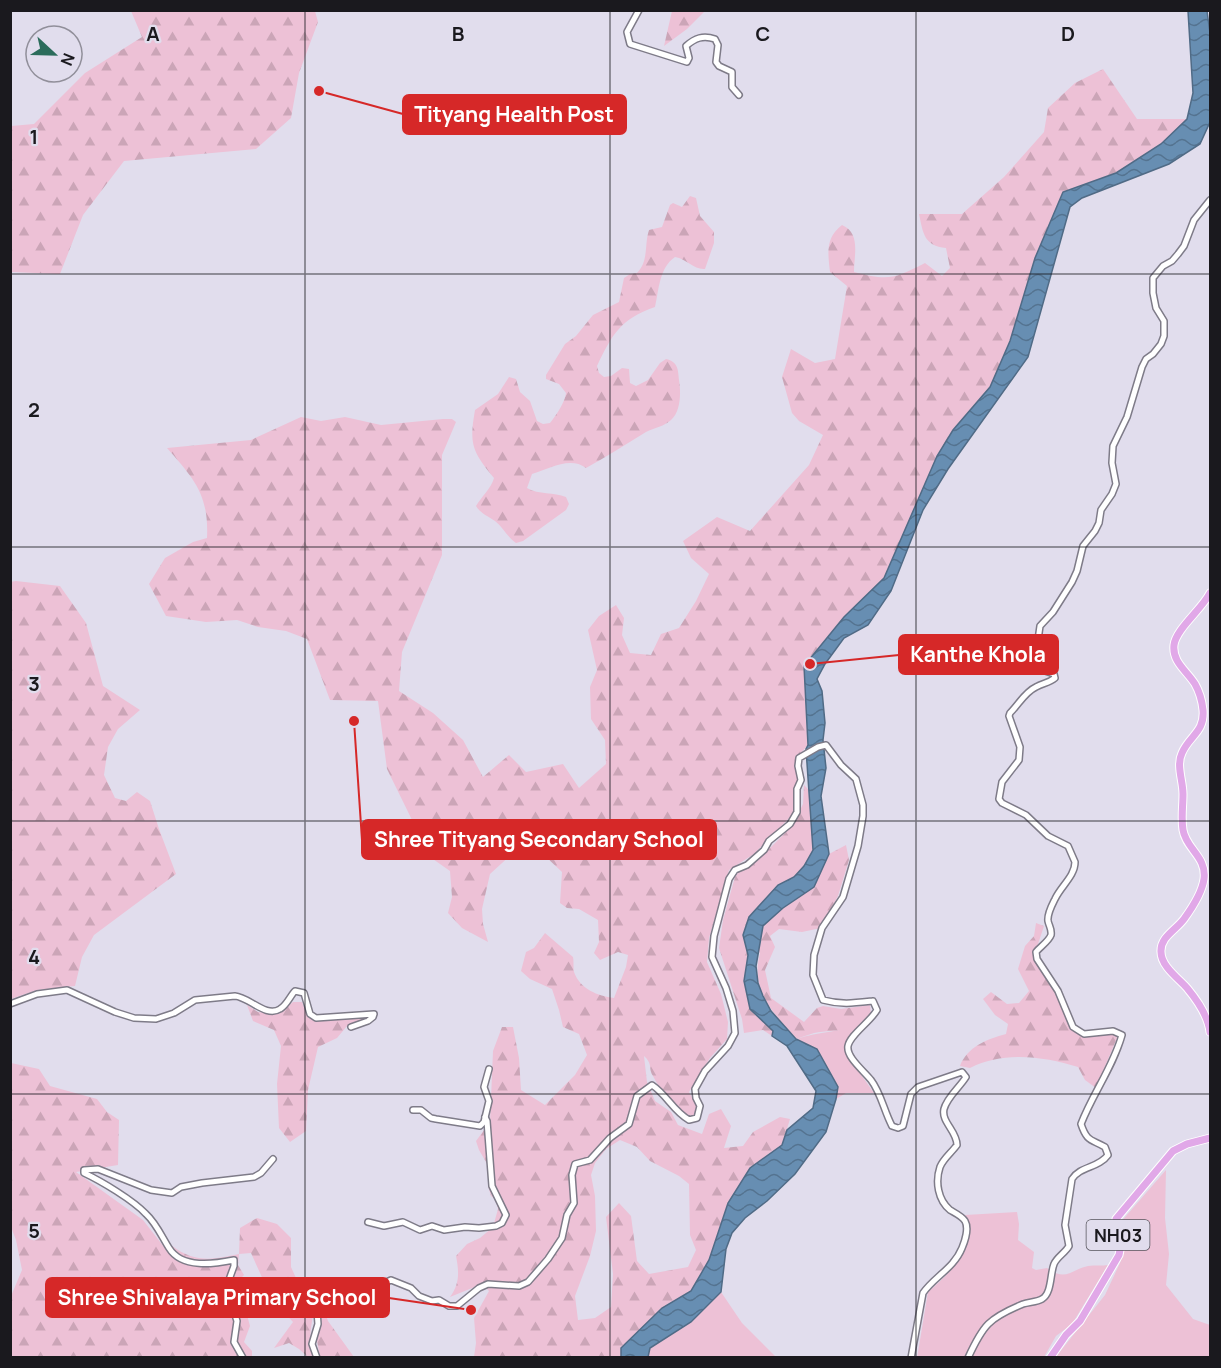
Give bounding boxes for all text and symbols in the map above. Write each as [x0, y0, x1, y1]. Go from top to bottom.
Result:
text: A [146, 20, 160, 47]
text: B [452, 20, 465, 47]
text: C [756, 20, 770, 47]
text: D [1061, 20, 1075, 47]
north arrow [24, 24, 84, 84]
text: N [56, 50, 80, 69]
callout: Tityang Health Post [403, 95, 626, 134]
text: Tityang Health Post [414, 100, 614, 128]
text: 1 [30, 123, 38, 150]
text: 2 [28, 396, 40, 423]
callout: Kanthe Khola [899, 635, 1058, 674]
text: Kanthe Khola [910, 640, 1046, 668]
text: 3 [28, 670, 40, 697]
callout: Shree Tityang Secondary School [362, 820, 716, 859]
text: Shree Tityang Secondary School [374, 825, 704, 853]
text: 4 [28, 943, 40, 970]
text: 5 [28, 1217, 40, 1244]
road number: NH03 [1086, 1220, 1150, 1250]
callout: Shree Shivalaya Primary School [46, 1278, 389, 1317]
text: Shree Shivalaya Primary School [58, 1283, 377, 1311]

